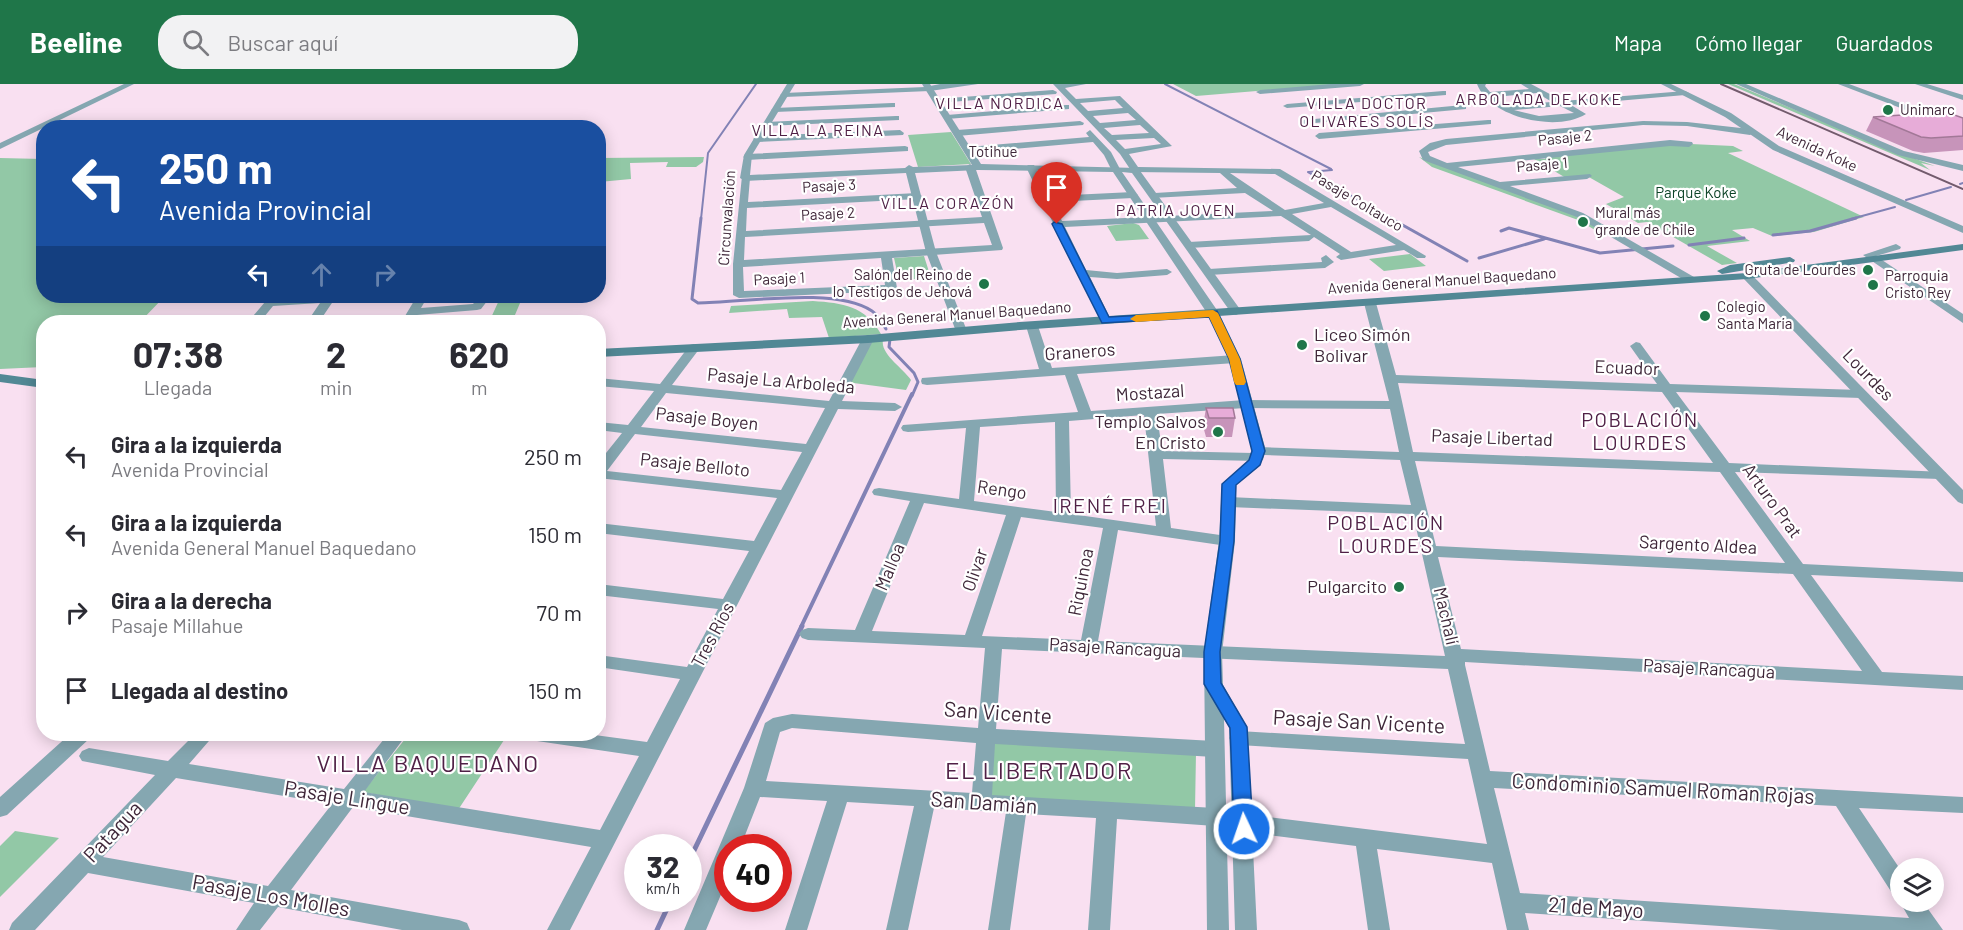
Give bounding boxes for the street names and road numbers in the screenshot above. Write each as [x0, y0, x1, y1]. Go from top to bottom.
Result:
street label: Avenida Koke [1774, 122, 1860, 175]
street label: Pasaje 2 [1537, 125, 1593, 149]
street label: Totihue [969, 142, 1017, 160]
street label: Pasaje 1 [1516, 153, 1568, 175]
street label: Pasaje Coltauco [1308, 166, 1407, 235]
street label: Circunvalación [714, 170, 738, 266]
street label: Pasaje 3 [802, 175, 856, 195]
street label: Pasaje 2 [800, 203, 855, 223]
street label: Avenida General Manuel Baquedano [1327, 263, 1557, 297]
street label: Pasaje 1 [753, 268, 805, 288]
street label: Avenida General Manuel Baquedano [842, 297, 1072, 331]
street label: Graneros [1044, 338, 1116, 364]
street label: Lourdes [1839, 344, 1899, 405]
street label: Ecuador [1594, 355, 1660, 379]
street label: Pasaje La Arboleda [706, 363, 856, 397]
street label: Mostazal [1115, 379, 1185, 405]
street label: Pasaje Boyen [655, 402, 760, 434]
street label: Pasaje Libertad [1431, 424, 1553, 450]
street label: Pasaje Belloto [639, 447, 751, 481]
street label: Arturo Prat [1738, 459, 1807, 542]
street label: Rengo [976, 475, 1028, 503]
street label: Sargento Aldea [1638, 530, 1758, 558]
street label: Malloa [869, 540, 909, 594]
street label: Olivar [956, 545, 992, 594]
street label: Riquinoa [1063, 546, 1097, 617]
street label: Machalí [1430, 585, 1464, 647]
street label: Tres Ríos [686, 598, 738, 671]
street label: Pasaje Rancagua [1049, 633, 1182, 661]
street label: Pasaje Rancagua [1643, 654, 1776, 682]
street label: San Vicente [943, 695, 1053, 728]
street label: Pasaje San Vicente [1272, 704, 1446, 738]
street label: Condominio Samuel Roman Rojas [1511, 767, 1815, 808]
street label: Pasaje Lingue [283, 774, 412, 819]
street label: San Damián [930, 785, 1038, 818]
street label: Patagua [77, 795, 146, 867]
street label: Pasaje Los Molles [191, 868, 352, 921]
street label: 21 de Mayo [1547, 891, 1645, 922]

